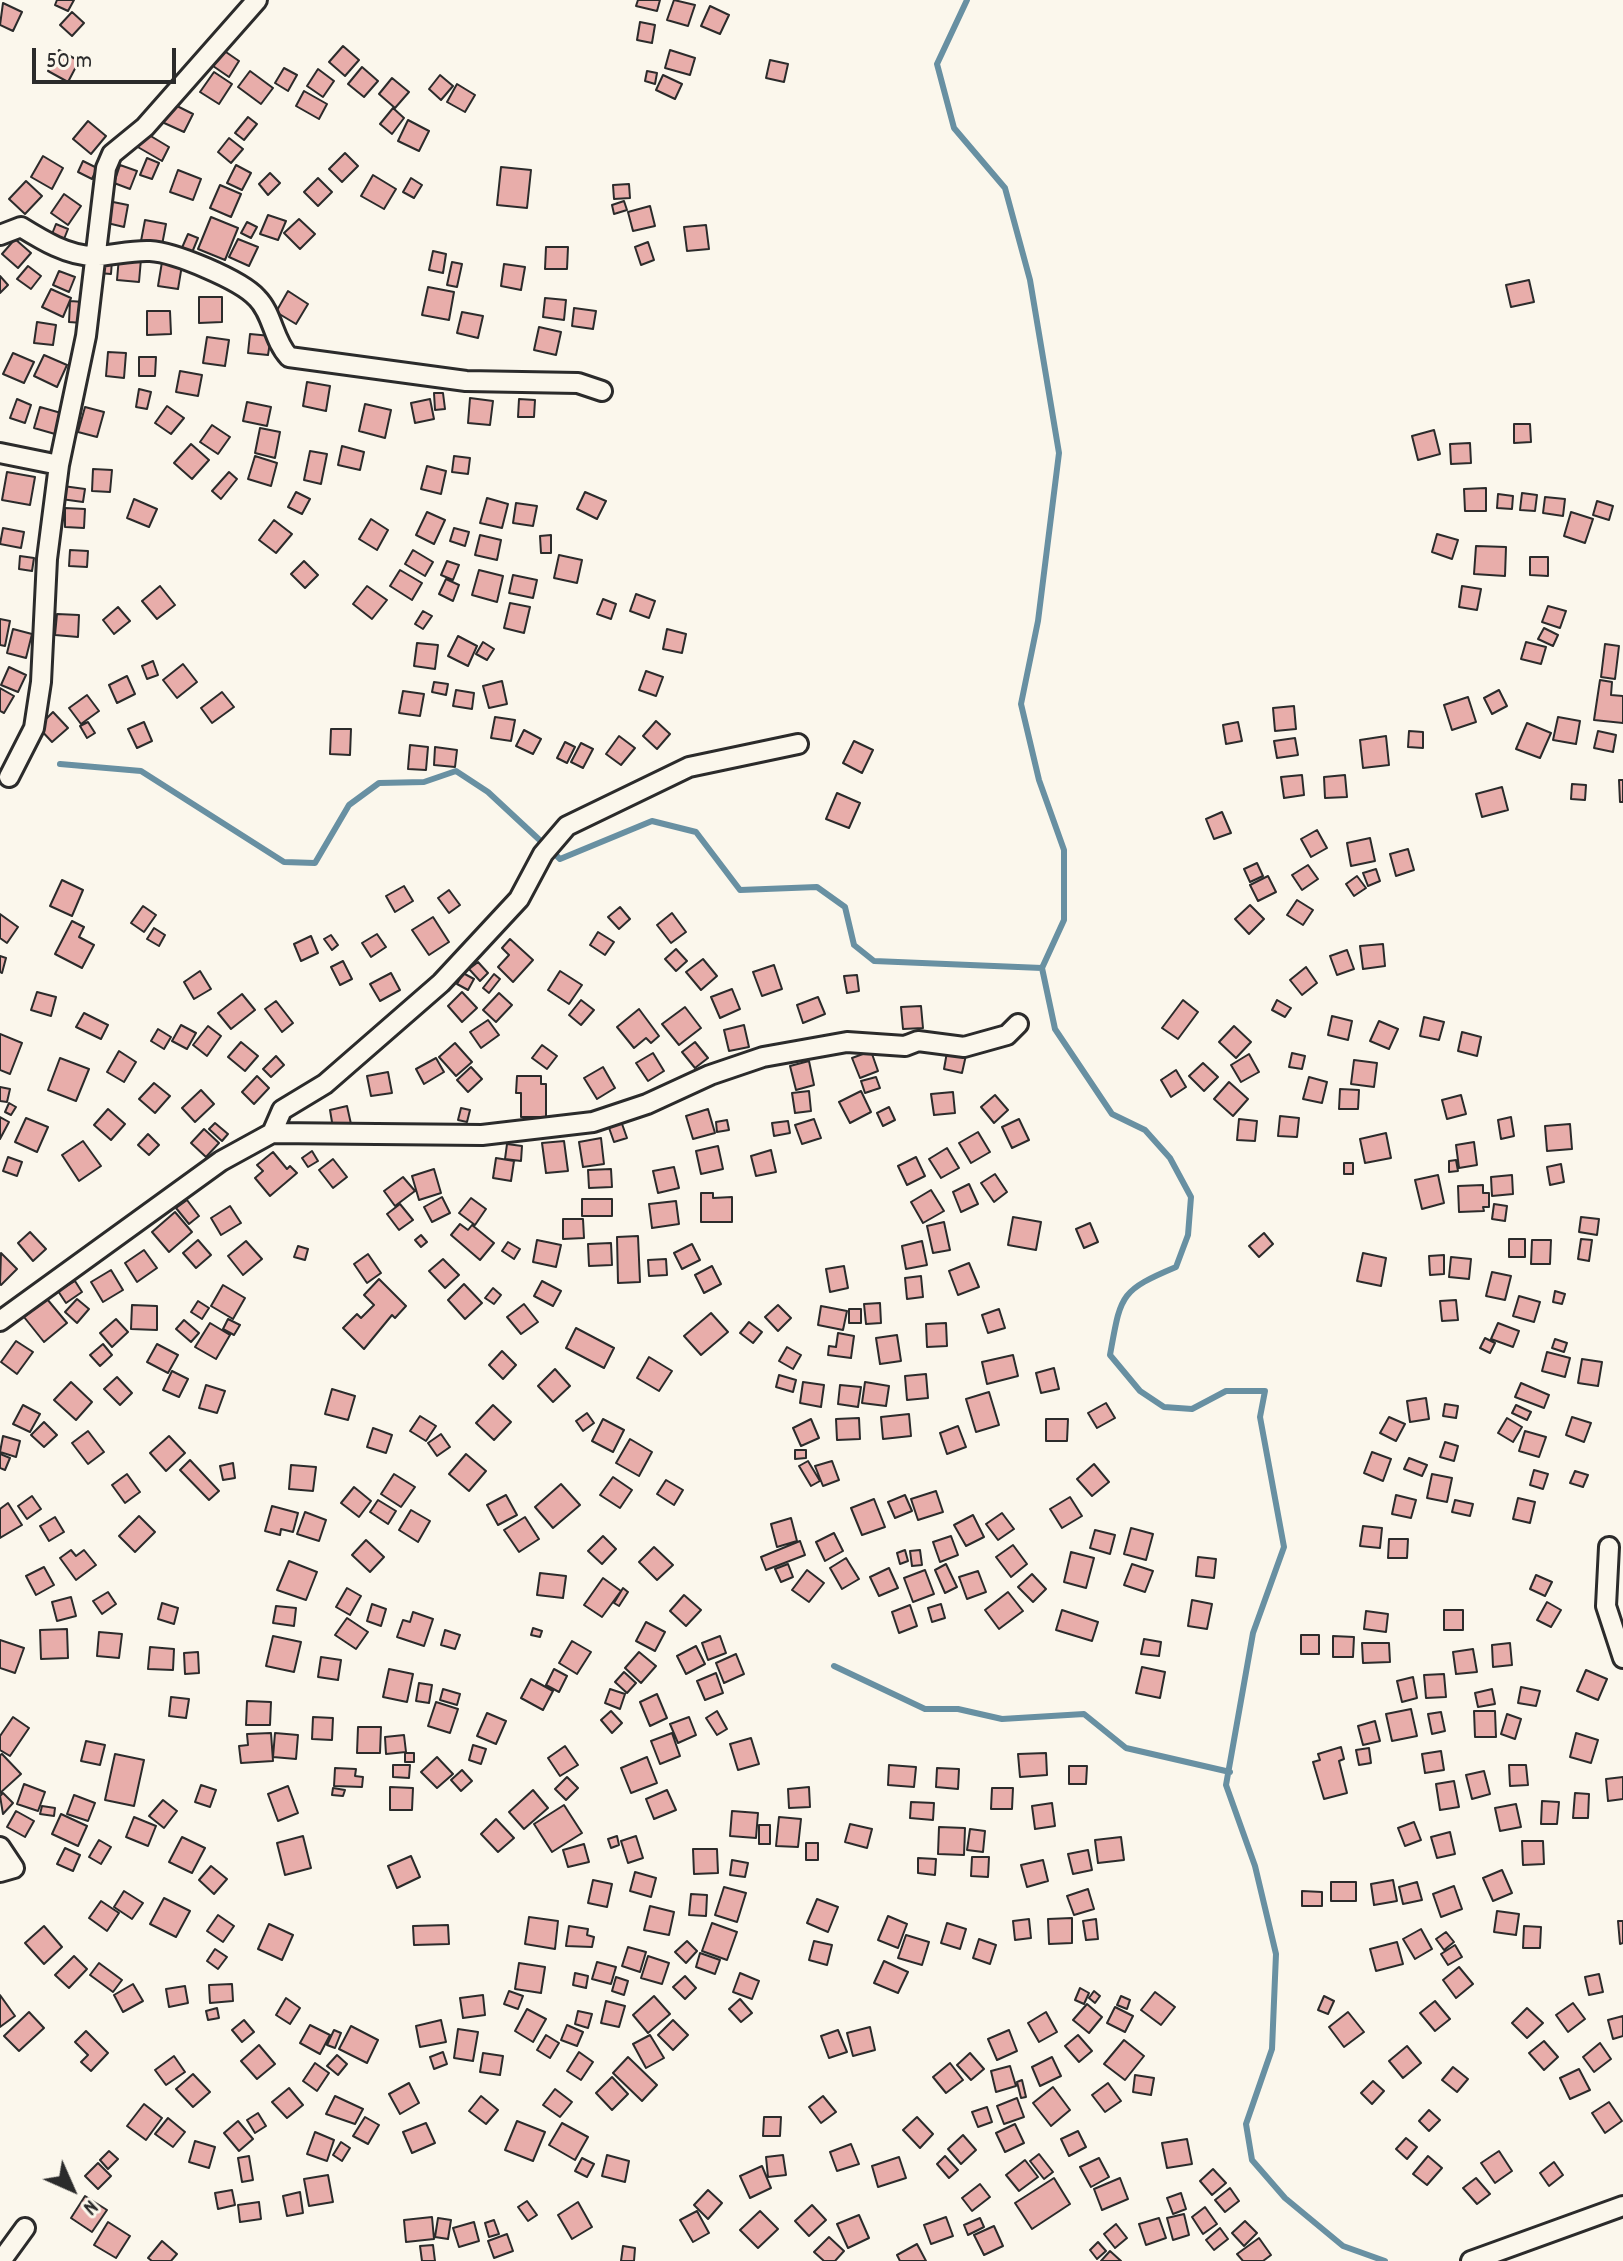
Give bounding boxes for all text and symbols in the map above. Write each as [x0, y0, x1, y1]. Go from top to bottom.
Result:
scale bar [36, 32, 180, 82]
text: 50 m [46, 45, 92, 79]
north arrow [32, 2149, 112, 2229]
text: N [75, 2192, 104, 2221]

